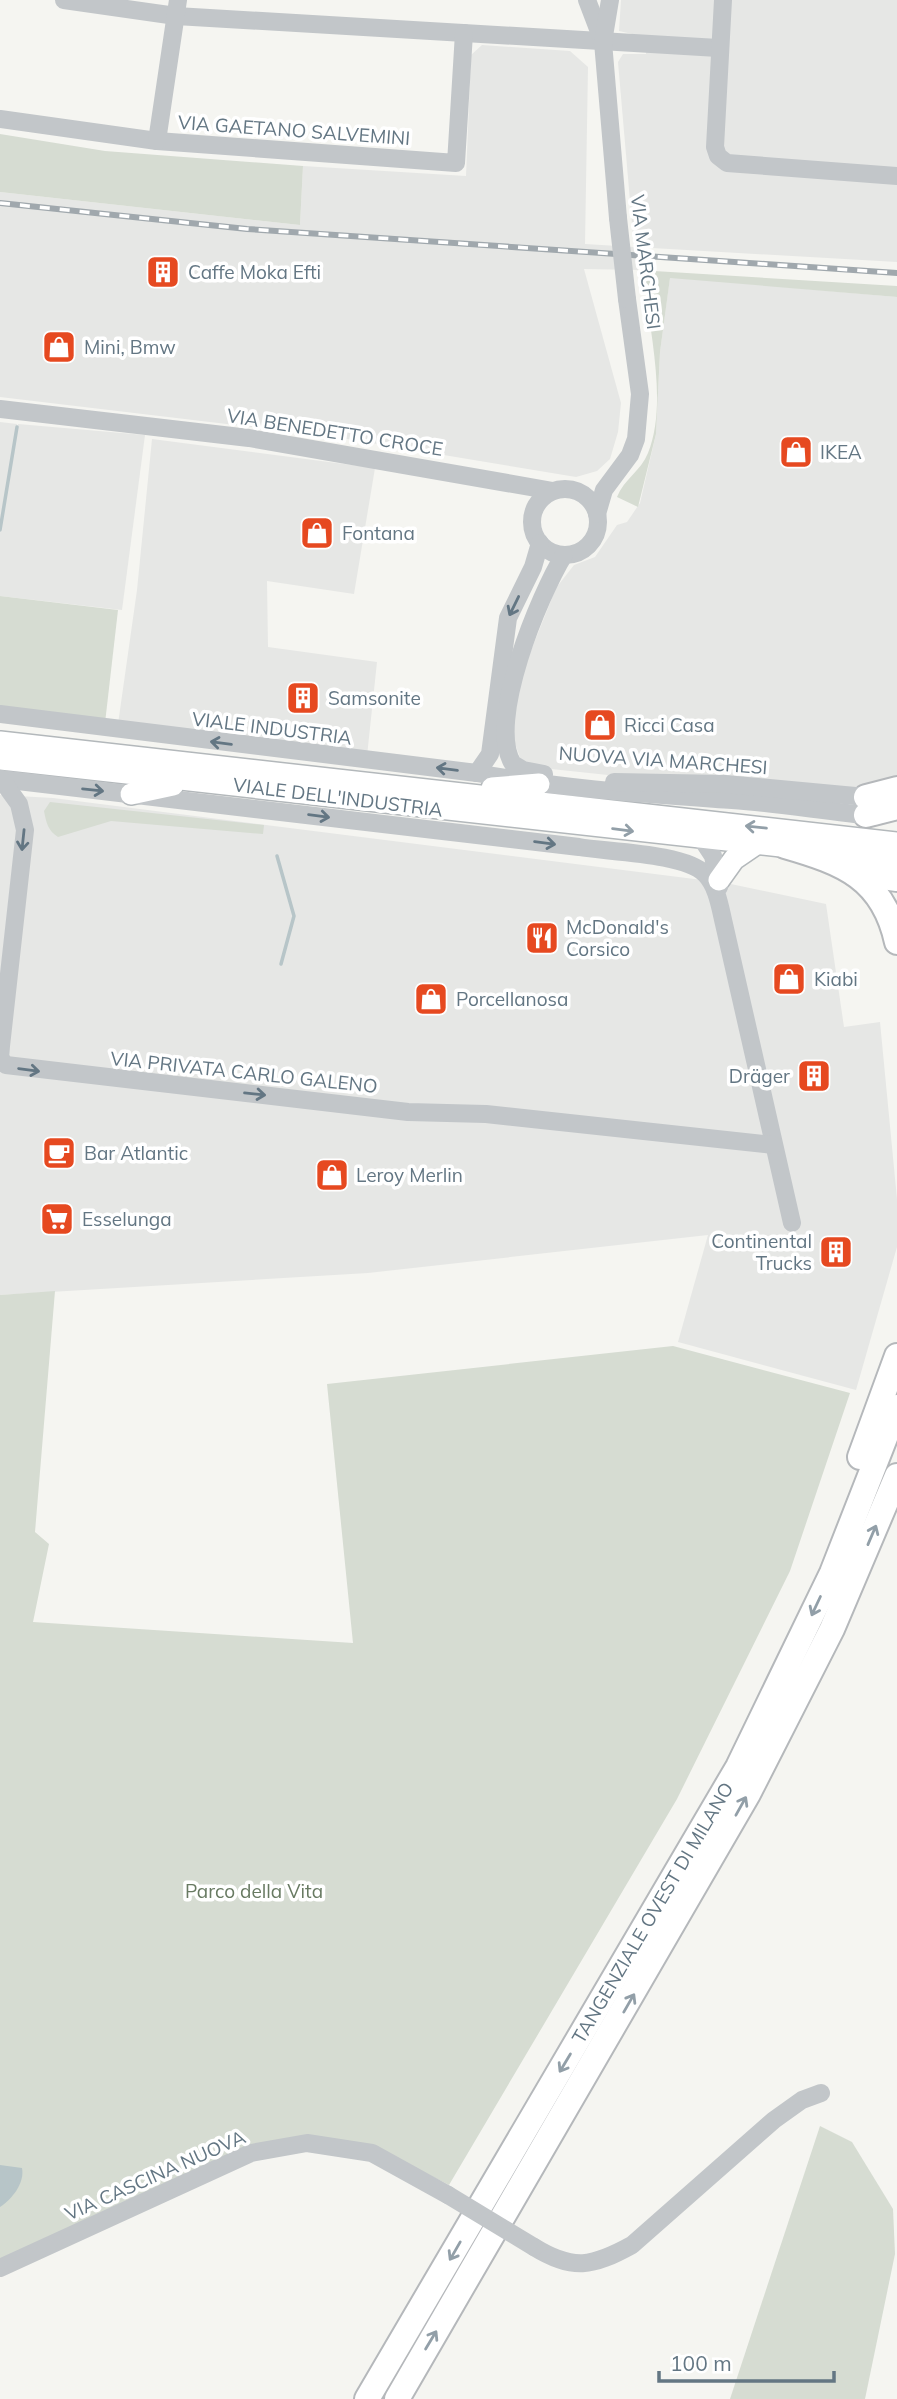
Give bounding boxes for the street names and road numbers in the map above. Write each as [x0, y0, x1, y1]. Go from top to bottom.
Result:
street label: VIA GAETANO SALVEMINI [177, 110, 411, 150]
street label: VIA MARCHESI [626, 193, 666, 331]
street label: VIA BENEDETTO CROCE [225, 403, 445, 461]
street label: VIALE INDUSTRIA [191, 706, 353, 750]
street label: NUOVA VIA MARCHESI [558, 741, 768, 779]
street label: VIALE DELL'INDUSTRIA [232, 772, 444, 822]
street label: VIA PRIVATA CARLO GALENO [109, 1046, 379, 1098]
street label: TANGENZIALE OVEST DI MILANO [566, 1778, 739, 2048]
street label: VIA CASCINA NUOVA [61, 2124, 249, 2226]

